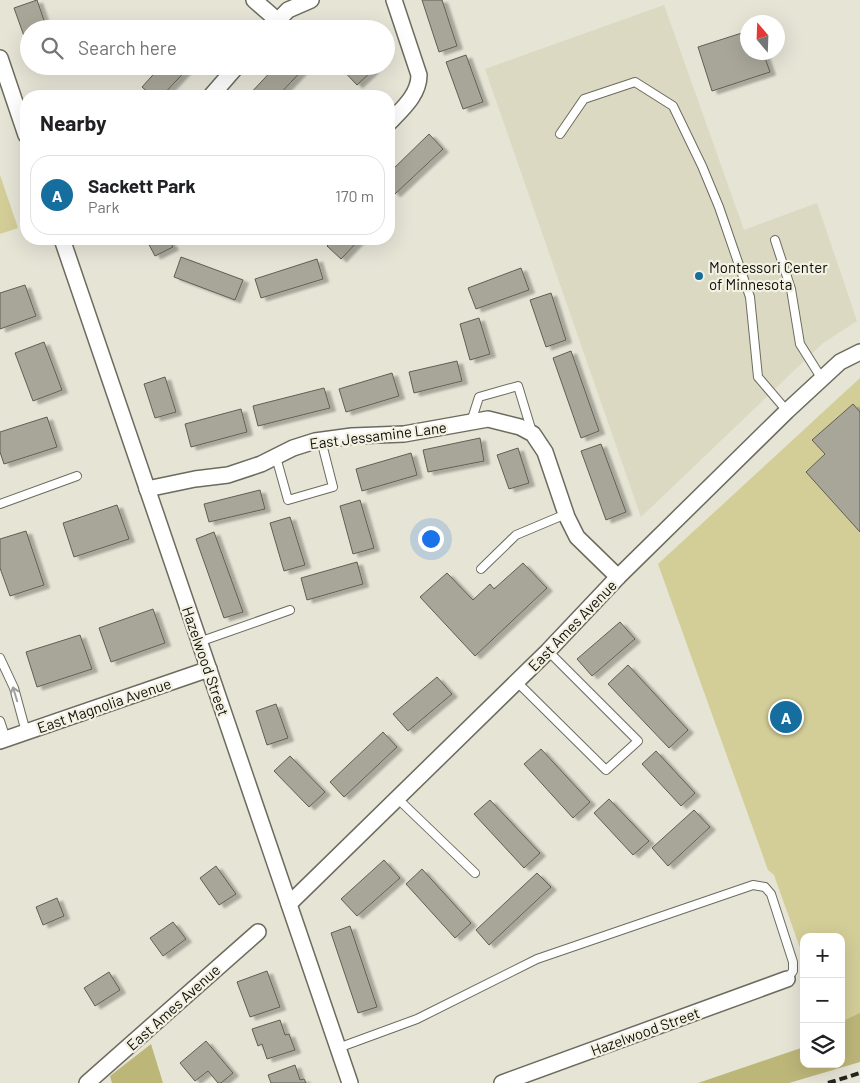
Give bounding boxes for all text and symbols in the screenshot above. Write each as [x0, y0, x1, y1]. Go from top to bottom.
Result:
north arrow [740, 15, 785, 60]
search box [20, 20, 395, 75]
icon: search [38, 34, 66, 62]
text: Search here [78, 36, 177, 59]
text: Nearby [40, 110, 106, 135]
text: Sackett Park [88, 174, 196, 197]
text: A [52, 186, 62, 205]
text: 170 m [335, 186, 374, 205]
text: Park [88, 197, 119, 216]
place label: Montessori Center of Minnesota [709, 258, 828, 293]
marker: Montessori Center of Minnesota [693, 270, 705, 282]
street label: East Jessamine Lane [308, 418, 448, 452]
your location [418, 526, 444, 552]
street label: East Ames Avenue [524, 576, 620, 674]
street label: Hazelwood Street [179, 604, 233, 718]
street label: East Magnolia Avenue [35, 674, 173, 736]
one-way arrow [10, 687, 19, 703]
pin: A [770, 698, 802, 736]
map controls [800, 933, 845, 1068]
button: + [800, 933, 845, 978]
street label: East Ames Avenue [123, 960, 223, 1054]
button: − [800, 978, 845, 1023]
street label: Hazelwood Street [588, 1003, 702, 1059]
button: layers [800, 1023, 845, 1068]

